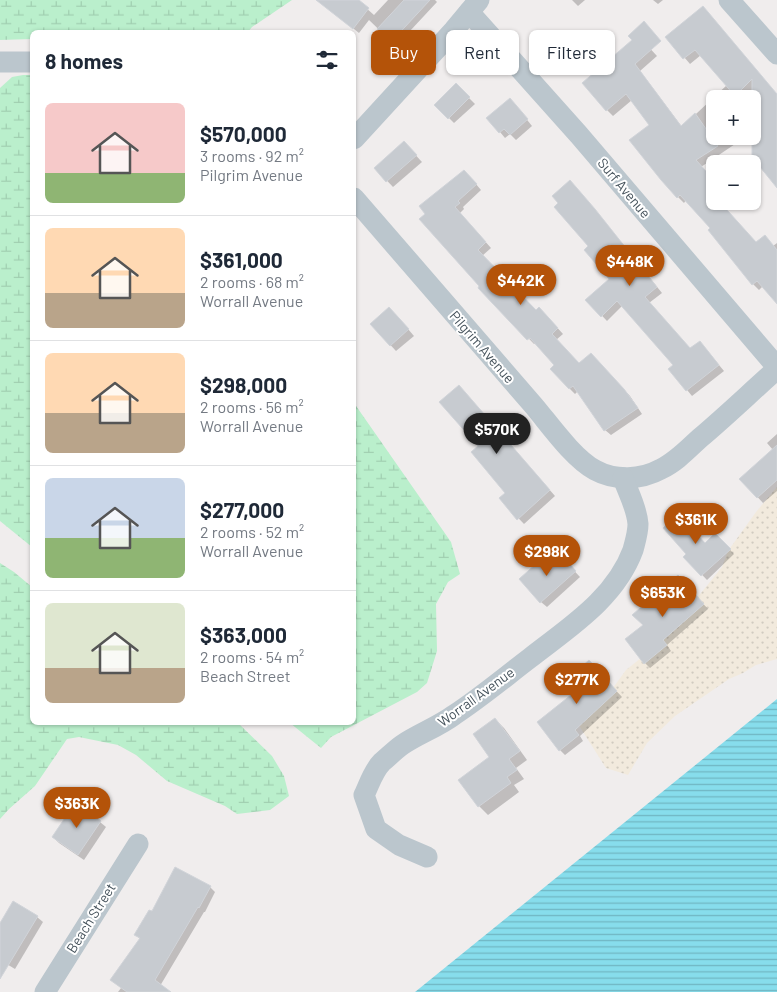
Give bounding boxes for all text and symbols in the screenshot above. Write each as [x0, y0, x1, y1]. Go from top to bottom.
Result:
chip: Buy [371, 30, 436, 75]
chip: Rent [446, 30, 519, 75]
chip: Filters [529, 30, 615, 75]
icon: filters [313, 46, 341, 74]
text: 8 homes [45, 48, 123, 73]
map controls [706, 90, 761, 210]
button: + [706, 90, 761, 145]
text: $570,000 [200, 121, 287, 146]
icon: home [85, 123, 145, 183]
text: 3 rooms · 92 m² [200, 146, 304, 165]
street label: Surf Avenue [594, 154, 654, 221]
button: − [706, 155, 761, 210]
text: Pilgrim Avenue [200, 165, 303, 184]
pin: $448K [595, 244, 665, 287]
text: $361,000 [200, 247, 283, 272]
icon: home [85, 248, 145, 308]
text: $448K [606, 251, 654, 270]
pin: $442K [486, 264, 556, 306]
text: $442K [497, 270, 545, 289]
text: 2 rooms · 68 m² [200, 272, 304, 291]
text: Worrall Avenue [200, 291, 303, 310]
street label: Pilgrim Avenue [446, 307, 518, 386]
text: $298,000 [200, 372, 287, 397]
icon: home [85, 373, 145, 433]
text: 2 rooms · 56 m² [200, 397, 304, 416]
pin: $570K [462, 412, 532, 455]
text: Worrall Avenue [200, 416, 303, 435]
text: $570K [475, 419, 519, 438]
text: $277,000 [200, 497, 284, 522]
icon: home [85, 498, 145, 558]
pin: $361K [661, 502, 731, 545]
text: $361K [675, 509, 717, 528]
text: 2 rooms · 52 m² [200, 522, 304, 541]
pin: $298K [512, 534, 582, 577]
text: Worrall Avenue [200, 541, 303, 560]
text: $298K [524, 541, 570, 560]
pin: $653K [628, 576, 698, 618]
text: $653K [640, 582, 686, 601]
text: $363,000 [200, 622, 287, 647]
icon: home [85, 623, 145, 683]
text: 2 rooms · 54 m² [200, 647, 304, 666]
pin: $277K [542, 662, 612, 705]
street label: Worrall Avenue [434, 663, 517, 730]
text: Beach Street [200, 666, 290, 685]
text: $277K [555, 669, 599, 688]
pin: $363K [42, 786, 112, 829]
text: $363K [54, 793, 100, 812]
street label: Beach Street [62, 880, 119, 956]

